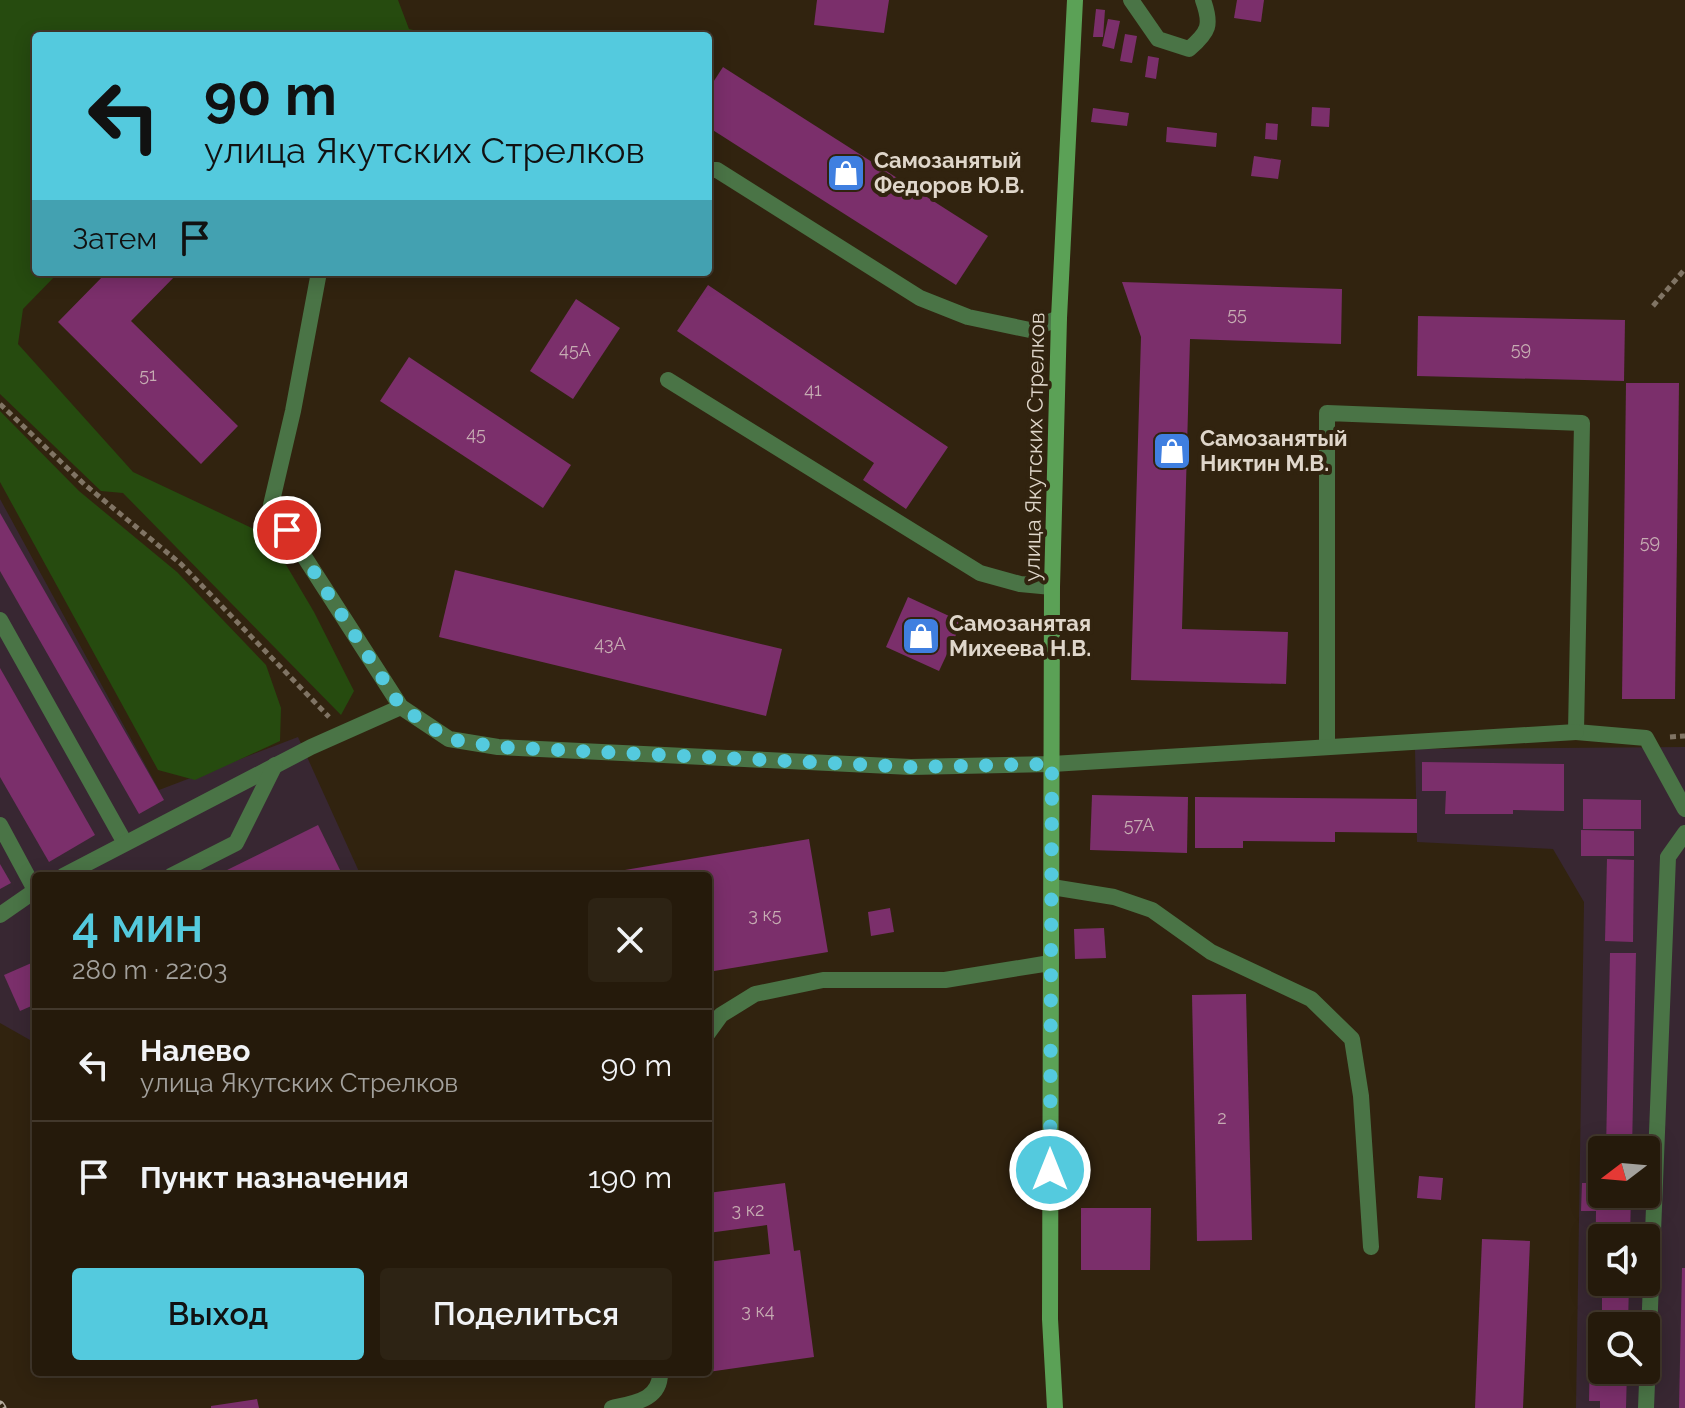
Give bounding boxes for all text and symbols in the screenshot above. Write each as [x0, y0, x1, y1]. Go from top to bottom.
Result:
text: 90 m [204, 62, 337, 128]
icon: left [72, 64, 176, 168]
text: улица Якутских Стрелков [204, 129, 645, 171]
place label: Самозанятый Федоров Ю.В. [874, 147, 1024, 198]
shop icon: Самозанятый Федоров Ю.В. [825, 152, 867, 194]
icon: arrive [173, 216, 217, 260]
text: Затем [72, 221, 157, 256]
house number: 55 [1227, 303, 1247, 324]
street label: улица Якутских Стрелков [1019, 312, 1049, 582]
house number: 59 [1511, 338, 1531, 359]
house number: 45А [559, 339, 591, 360]
house number: 51 [139, 364, 157, 385]
house number: 41 [804, 379, 822, 400]
house number: 45 [466, 423, 486, 444]
place label: Самозанятый Никтин М.В. [1200, 425, 1347, 476]
shop icon: Самозанятый Никтин М.В. [1151, 430, 1193, 472]
pin [253, 496, 321, 564]
icon: arrive [265, 508, 309, 552]
house number: 59 [1640, 531, 1660, 552]
place label: Самозанятая Михеева Н.В. [949, 610, 1091, 661]
shop icon: Самозанятая Михеева Н.В. [900, 615, 942, 657]
house number: 43А [594, 633, 626, 654]
house number: 57А [1124, 814, 1154, 835]
text: 4 мин [72, 897, 203, 953]
button: close [588, 898, 672, 982]
house number: 3 к5 [748, 904, 782, 925]
text: 280 m · 22:03 [72, 955, 227, 985]
text: Налево [140, 1033, 250, 1068]
icon: left [72, 1043, 116, 1087]
text: 90 m [601, 1048, 672, 1083]
text: улица Якутских Стрелков [140, 1068, 458, 1098]
house number: 2 [1217, 1107, 1227, 1128]
position arrow [1008, 1128, 1092, 1212]
north arrow [1588, 1136, 1660, 1208]
map controls [1588, 1136, 1660, 1384]
icon: arrive [72, 1155, 116, 1199]
text: Пункт назначения [140, 1160, 409, 1195]
text: 190 m [588, 1160, 672, 1195]
house number: 3 к2 [732, 1199, 764, 1220]
button: sound [1588, 1224, 1660, 1296]
button: Выход [72, 1268, 364, 1360]
button: Поделиться [380, 1268, 672, 1360]
house number: 3 к4 [741, 1300, 775, 1321]
button: search [1588, 1312, 1660, 1384]

